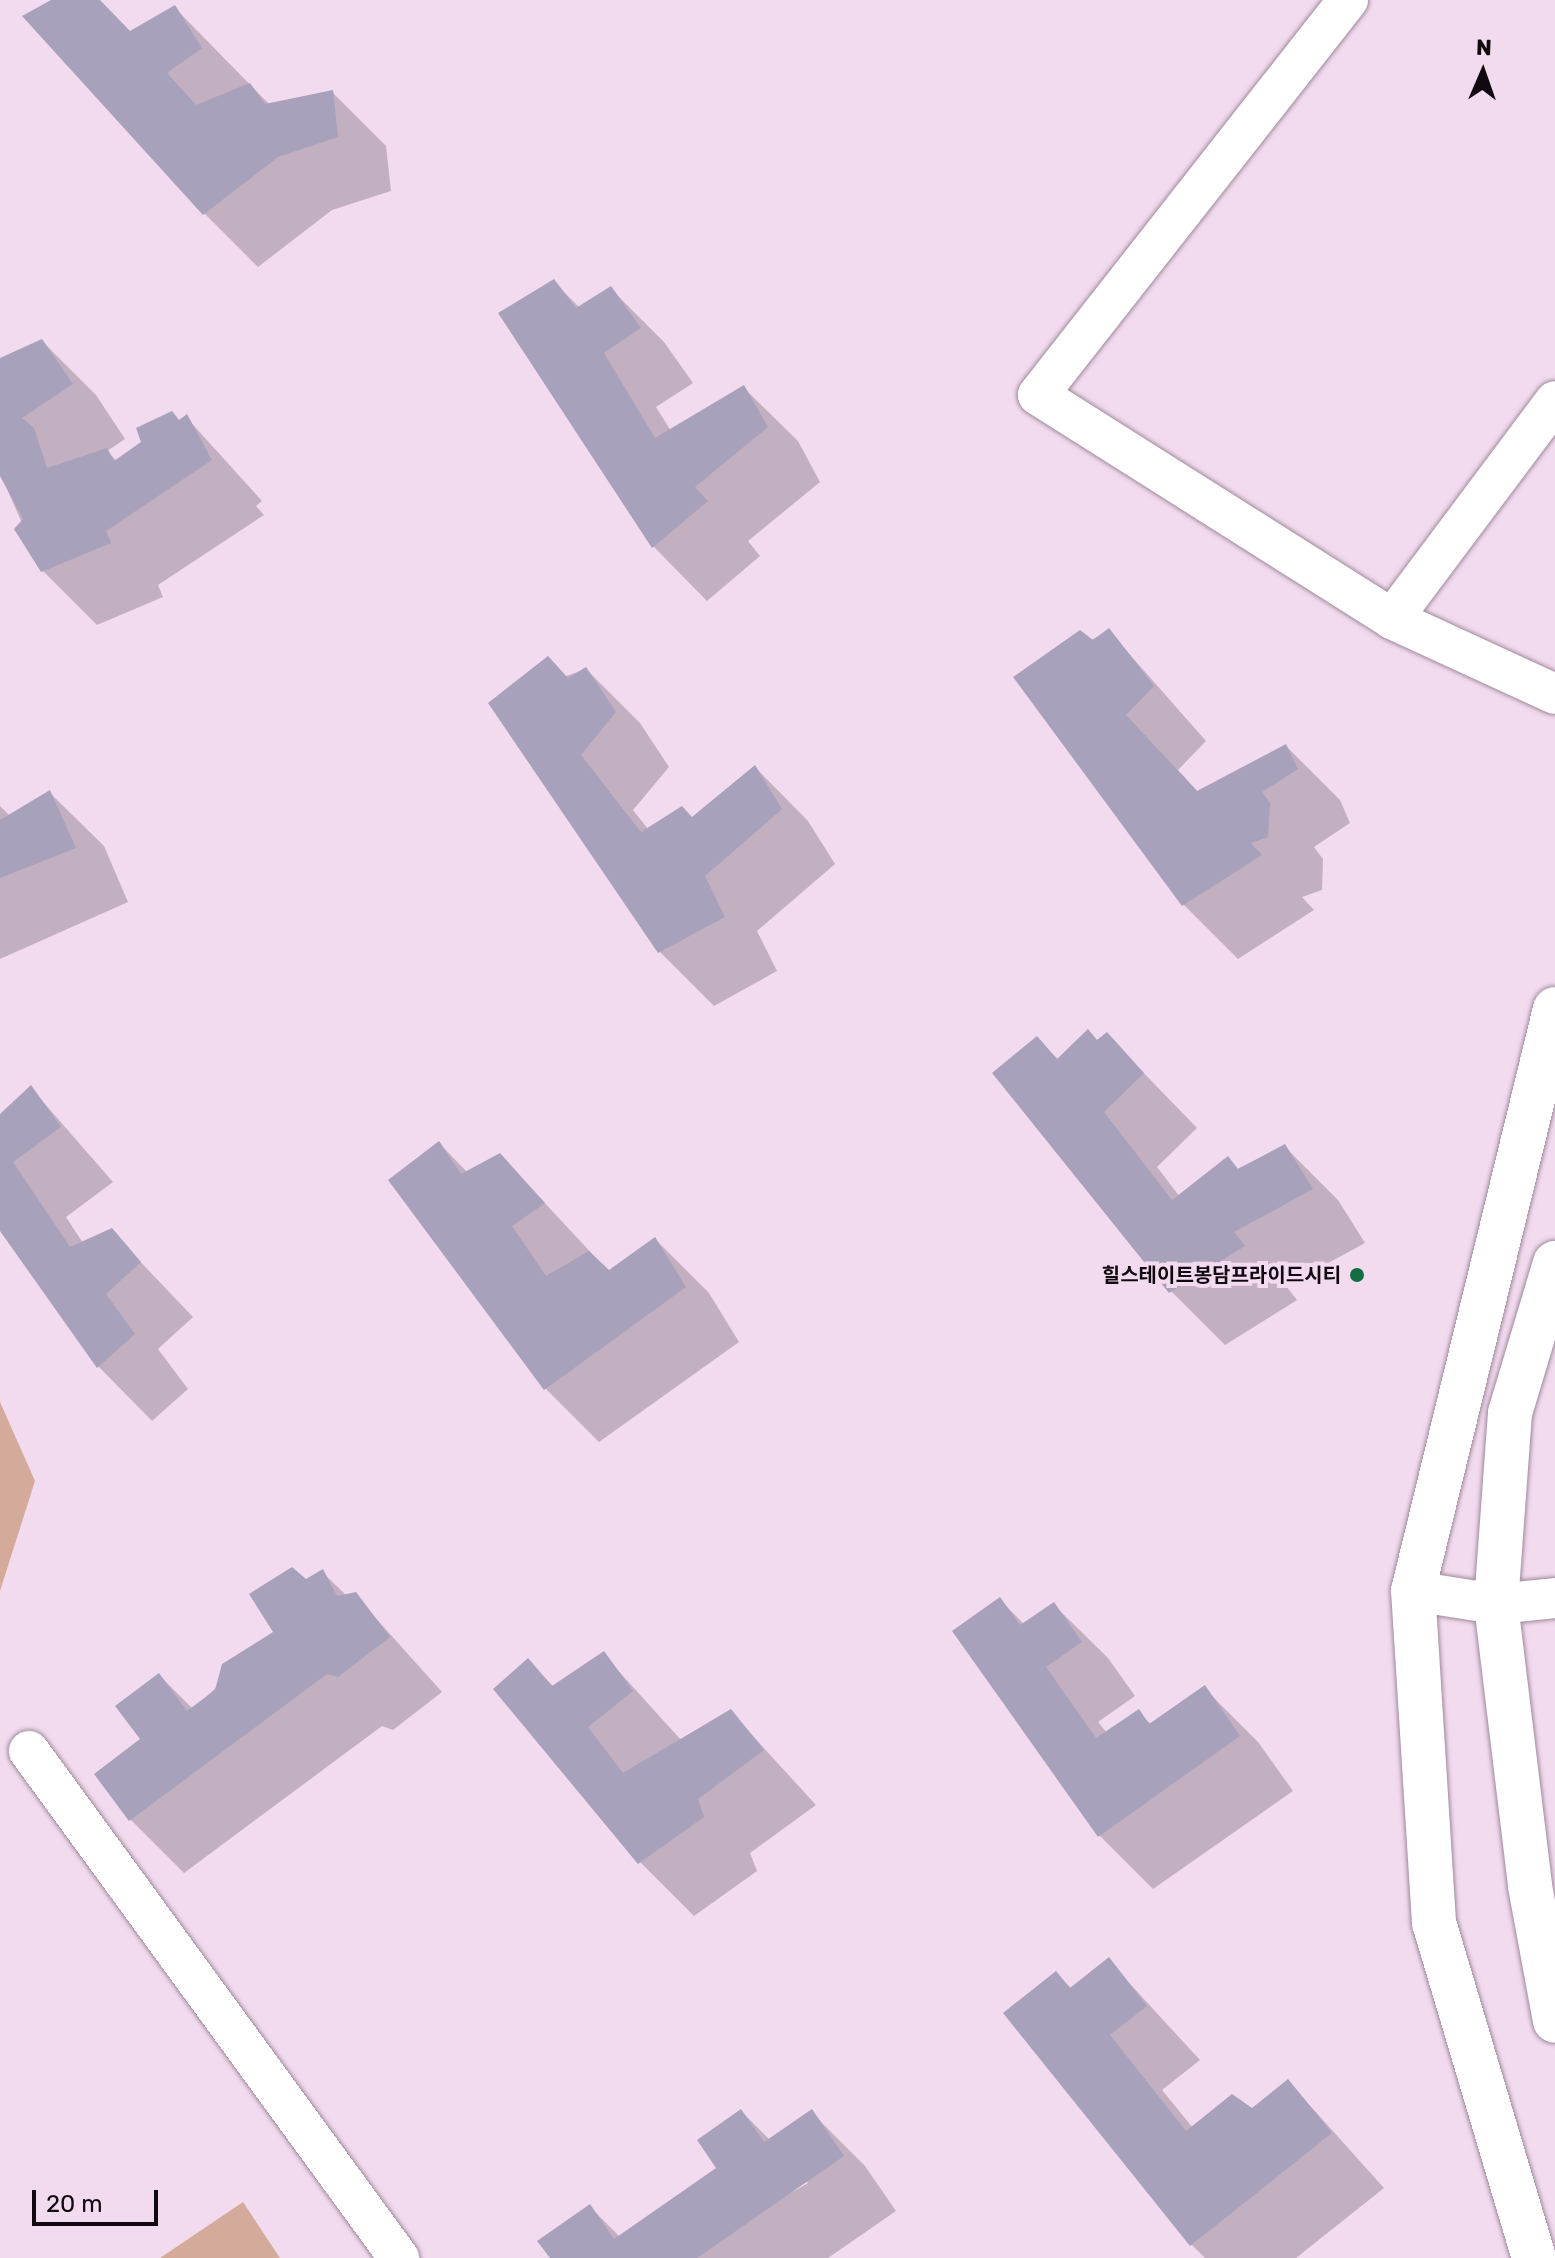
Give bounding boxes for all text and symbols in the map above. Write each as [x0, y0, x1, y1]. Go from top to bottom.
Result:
north arrow [1443, 32, 1523, 112]
text: N [1475, 34, 1492, 61]
place label: 힐스테이트봉담프라이드시티 [1102, 1263, 1341, 1287]
marker: 힐스테이트봉담프라이드시티 [1348, 1266, 1366, 1284]
scale bar [36, 2174, 162, 2224]
text: 20 m [46, 2190, 103, 2218]

